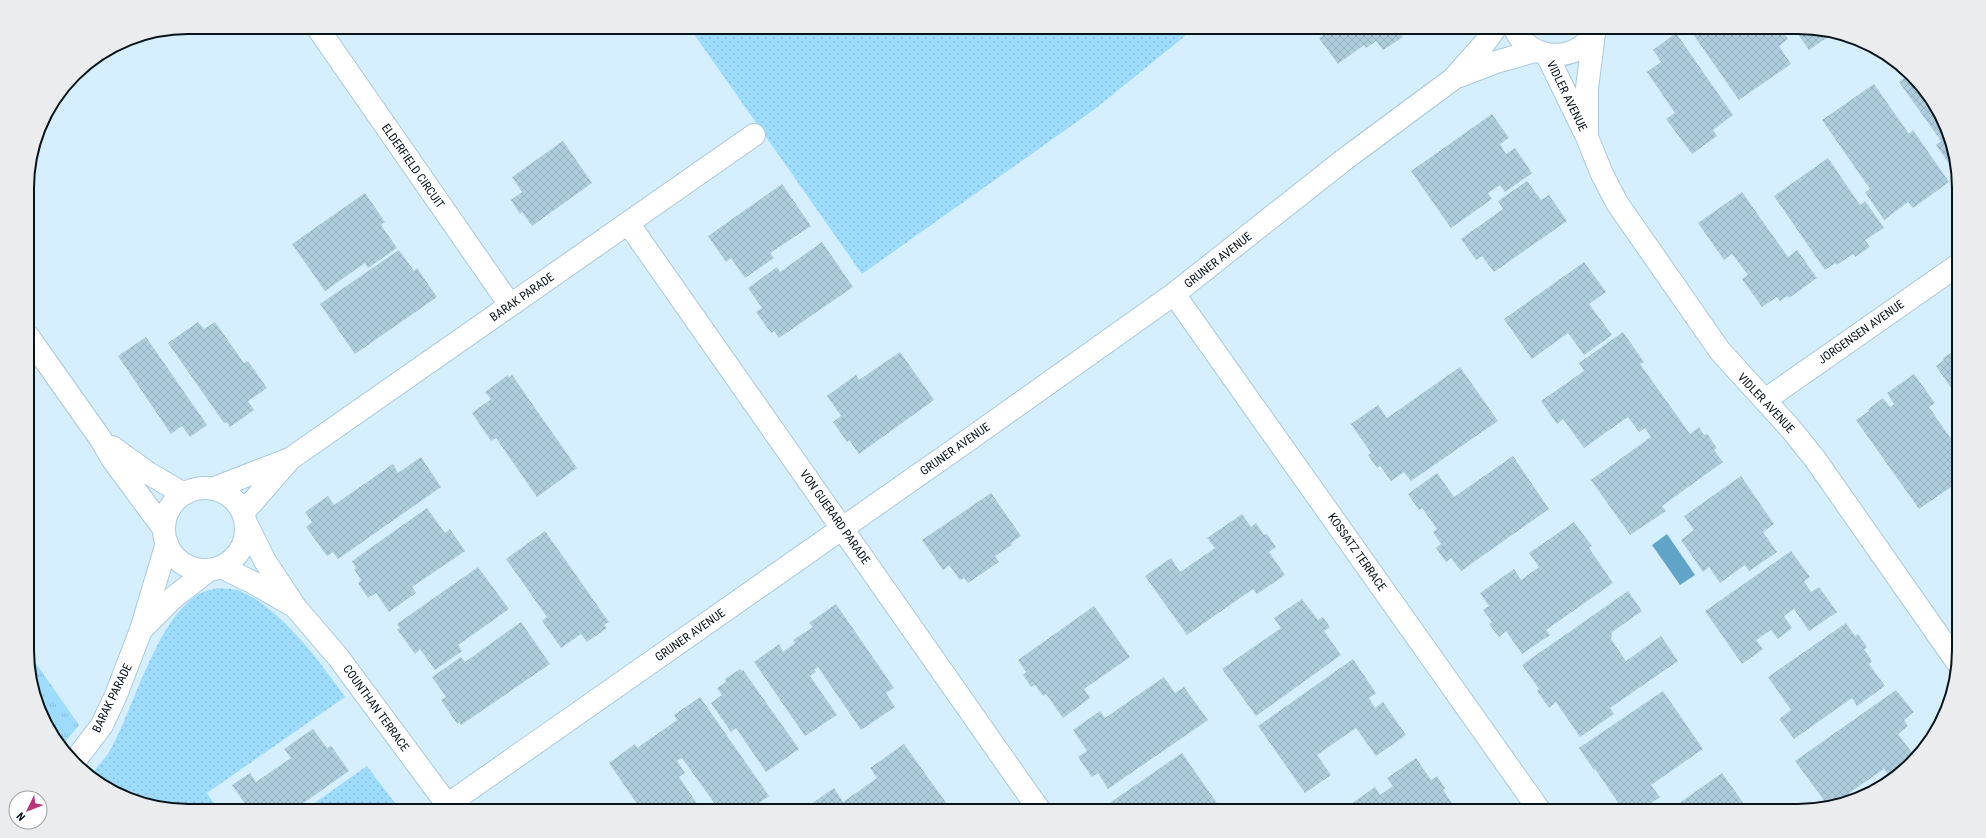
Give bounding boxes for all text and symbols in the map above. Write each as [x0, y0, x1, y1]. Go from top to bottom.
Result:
street label: VIDLER AVENUE [1544, 58, 1590, 134]
street label: ELDERFIELD CIRCUIT [379, 121, 447, 211]
street label: GRUNER AVENUE [1181, 229, 1255, 291]
street label: BARAK PARADE [487, 270, 557, 324]
street label: JORGENSEN AVENUE [1815, 297, 1907, 367]
street label: VIDLER AVENUE [1735, 370, 1797, 436]
street label: GRUNER AVENUE [917, 420, 993, 478]
street label: VON GUERARD PARADE [797, 467, 873, 567]
street label: KOSSATZ TERRACE [1325, 510, 1389, 594]
street label: GRUNER AVENUE [652, 606, 728, 664]
street label: BARAK PARADE [89, 661, 135, 735]
street label: COUNTHAN TERRACE [340, 662, 412, 754]
north arrow [8, 790, 48, 830]
text: N [14, 809, 28, 823]

